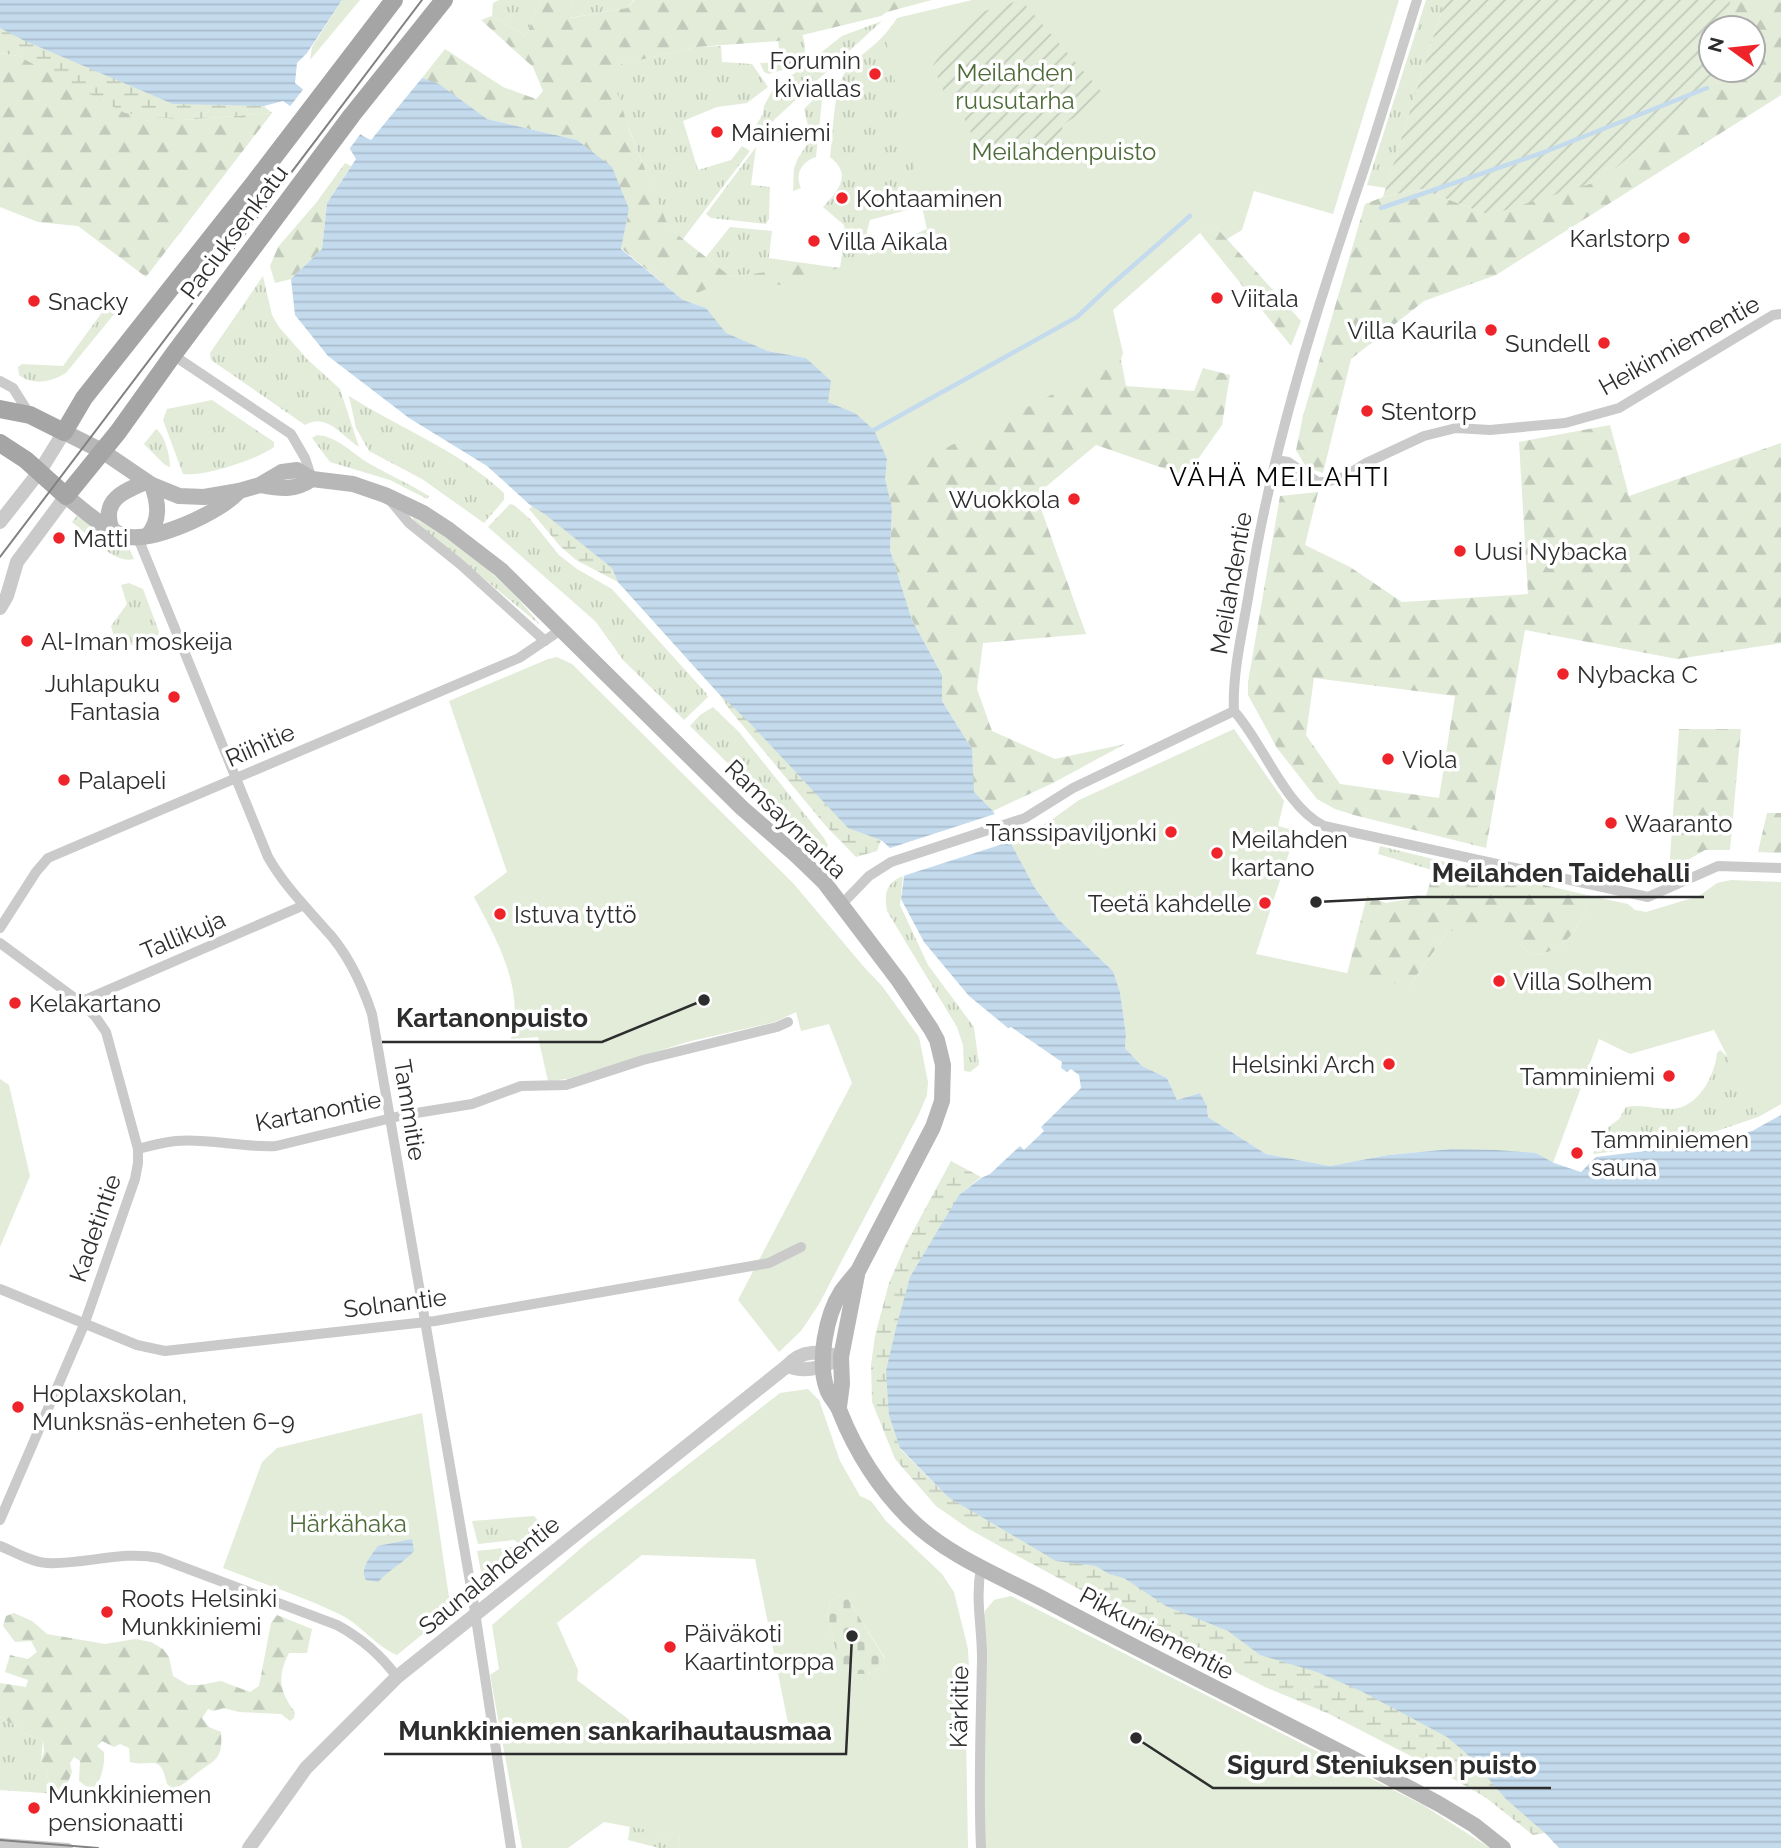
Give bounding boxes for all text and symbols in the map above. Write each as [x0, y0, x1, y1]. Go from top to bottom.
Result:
north arrow [1697, 14, 1767, 84]
text: N [1703, 35, 1728, 54]
place label: Forumin kiviallas [769, 46, 861, 103]
park label: Meilahden ruusutarha [955, 58, 1075, 115]
marker: Forumin kiviallas [867, 66, 883, 82]
place label: Mainiemi [731, 118, 831, 147]
marker: Mainiemi [709, 124, 725, 140]
park label: Meilahdenpuisto [972, 137, 1156, 166]
street label: Paciuksenkatu [174, 159, 294, 305]
place label: Kohtaaminen [856, 184, 1002, 213]
marker: Kohtaaminen [834, 190, 850, 206]
place label: Karlstorp [1570, 224, 1670, 253]
place label: Villa Aikala [828, 227, 948, 256]
marker: Karlstorp [1676, 230, 1692, 246]
marker: Villa Aikala [806, 233, 822, 249]
place label: Viitala [1231, 284, 1299, 313]
place label: Snacky [48, 287, 129, 316]
street label: Heikinniementie [1593, 289, 1765, 401]
marker: Viitala [1209, 290, 1225, 306]
marker: Snacky [26, 293, 42, 309]
place label: Villa Kaurila [1347, 316, 1477, 345]
marker: Villa Kaurila [1483, 322, 1499, 338]
place label: Sundell [1505, 329, 1590, 358]
marker: Sundell [1596, 335, 1612, 351]
place label: Stentorp [1381, 397, 1477, 426]
marker: Stentorp [1359, 403, 1375, 419]
district label: VÄHÄ MEILAHTI [1169, 462, 1391, 492]
place label: Wuokkola [949, 485, 1060, 514]
marker: Wuokkola [1066, 491, 1082, 507]
street label: Meilahdentie [1204, 510, 1258, 656]
place label: Matti [73, 524, 128, 553]
marker: Matti [51, 530, 67, 546]
place label: Uusi Nybacka [1474, 537, 1627, 566]
marker: Uusi Nybacka [1452, 543, 1468, 559]
place label: Al-Iman moskeija [41, 627, 232, 656]
marker: Al-Iman moskeija [19, 633, 35, 649]
place label: Nybacka C [1577, 660, 1698, 689]
marker: Nybacka C [1555, 666, 1571, 682]
place label: Juhlapuku Fantasia [45, 669, 160, 726]
marker: Juhlapuku Fantasia [166, 689, 182, 705]
street label: Riihitie [221, 717, 299, 773]
place label: Viola [1402, 745, 1457, 774]
marker: Viola [1380, 751, 1396, 767]
street label: Ramsaynranta [719, 754, 853, 884]
place label: Palapeli [78, 766, 166, 795]
marker: Palapeli [56, 772, 72, 788]
place label: Waaranto [1625, 809, 1732, 838]
marker: Waaranto [1603, 815, 1619, 831]
place label: Tanssipaviljonki [986, 818, 1157, 847]
marker: Tanssipaviljonki [1163, 824, 1179, 840]
place label: Meilahden kartano [1231, 825, 1348, 882]
marker: Meilahden kartano [1209, 845, 1225, 861]
callout: Meilahden Taidehalli [1417, 850, 1704, 897]
text: Meilahden Taidehalli [1432, 858, 1690, 888]
place label: Teetä kahdelle [1088, 889, 1251, 918]
marker: Teetä kahdelle [1257, 895, 1273, 911]
place label: Istuva tyttö [514, 900, 637, 929]
street label: Tallikuja [136, 904, 230, 966]
marker: Istuva tyttö [492, 906, 508, 922]
place label: Villa Solhem [1513, 967, 1652, 996]
marker: Villa Solhem [1491, 973, 1507, 989]
place label: Kelakartano [29, 989, 161, 1018]
marker: Kelakartano [7, 995, 23, 1011]
callout: Kartanonpuisto [382, 995, 602, 1042]
text: Kartanonpuisto [396, 1003, 588, 1033]
place label: Helsinki Arch [1231, 1050, 1375, 1079]
marker: Helsinki Arch [1381, 1056, 1397, 1072]
street label: Tammitie [388, 1057, 432, 1163]
place label: Tamminiemi [1520, 1062, 1655, 1091]
marker: Tamminiemi [1661, 1068, 1677, 1084]
street label: Kartanontie [253, 1085, 383, 1137]
place label: Tamminiemen sauna [1591, 1125, 1749, 1182]
marker: Tamminiemen sauna [1569, 1145, 1585, 1161]
street label: Kadetintie [63, 1170, 127, 1286]
street label: Solnantie [342, 1282, 448, 1324]
place label: Hoplaxskolan, Munksnäs-enheten 6–9 [32, 1379, 295, 1436]
marker: Hoplaxskolan, Munksnäs-enheten 6–9 [10, 1399, 26, 1415]
park label: Härkähaka [289, 1509, 407, 1538]
street label: Saunalahdentie [413, 1509, 565, 1641]
street label: Pikkuniementie [1075, 1580, 1239, 1686]
place label: Roots Helsinki Munkkiniemi [121, 1584, 277, 1641]
marker: Roots Helsinki Munkkiniemi [99, 1604, 115, 1620]
place label: Päiväkoti Kaartintorppa [684, 1619, 834, 1676]
marker: Päiväkoti Kaartintorppa [662, 1639, 678, 1655]
street label: Kärkitie [944, 1666, 974, 1748]
callout: Munkkiniemen sankarihautausmaa [384, 1707, 846, 1754]
text: Munkkiniemen sankarihautausmaa [398, 1716, 832, 1746]
callout: Sigurd Steniuksen puisto [1213, 1741, 1551, 1788]
text: Sigurd Steniuksen puisto [1227, 1750, 1537, 1780]
place label: Munkkiniemen pensionaatti [48, 1780, 211, 1837]
marker: Munkkiniemen pensionaatti [26, 1800, 42, 1816]

